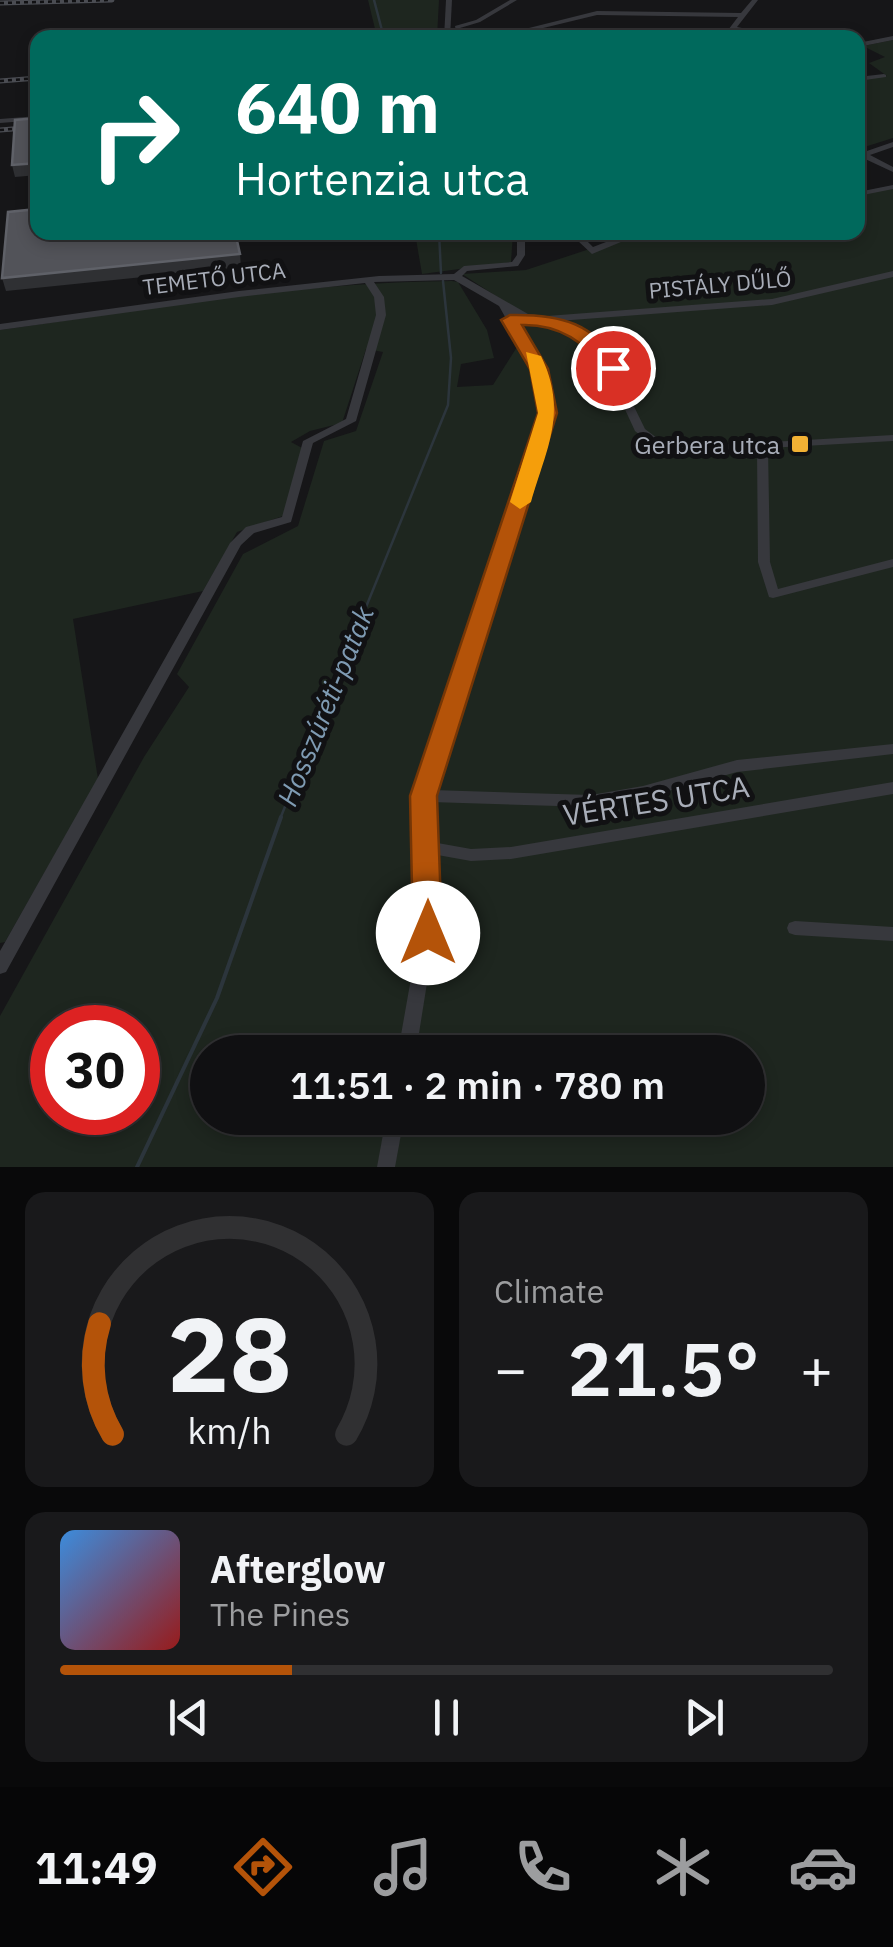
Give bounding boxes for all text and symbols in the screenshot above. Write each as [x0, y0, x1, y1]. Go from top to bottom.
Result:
text: 640 m [235, 61, 440, 152]
icon: right [70, 70, 200, 200]
text: Hortenzia utca [235, 149, 529, 207]
street label: TEMETŐ UTCA [141, 255, 287, 301]
street label: PISTÁLY DŰLŐ [647, 263, 793, 305]
pin [571, 326, 656, 411]
icon: arrive [586, 341, 641, 396]
place label: Gerbera utca [634, 428, 780, 461]
marker: Gerbera utca [789, 433, 811, 455]
water label: Hosszúréti-patak [268, 600, 382, 811]
street label: VÉRTES UTCA [560, 766, 752, 834]
position arrow [376, 881, 480, 985]
speed limit sign: 30 [30, 1005, 160, 1135]
text: 11:51 · 2 min · 780 m [290, 1060, 665, 1109]
text: Climate [494, 1270, 604, 1312]
text: 28 [167, 1285, 292, 1421]
text: 21.5° [567, 1319, 760, 1417]
text: − [494, 1333, 527, 1404]
text: + [800, 1333, 833, 1404]
text: km/h [187, 1407, 272, 1454]
text: Afterglow [210, 1544, 386, 1593]
text: The Pines [210, 1593, 350, 1635]
icon: previous [161, 1690, 216, 1745]
icon: pause [419, 1690, 474, 1745]
icon: next [677, 1690, 732, 1745]
icon: directions [228, 1832, 298, 1902]
icon: music [368, 1832, 438, 1902]
icon: phone [508, 1832, 578, 1902]
icon: climate [648, 1832, 718, 1902]
icon: car [788, 1832, 858, 1902]
text: 11:49 [35, 1838, 158, 1896]

